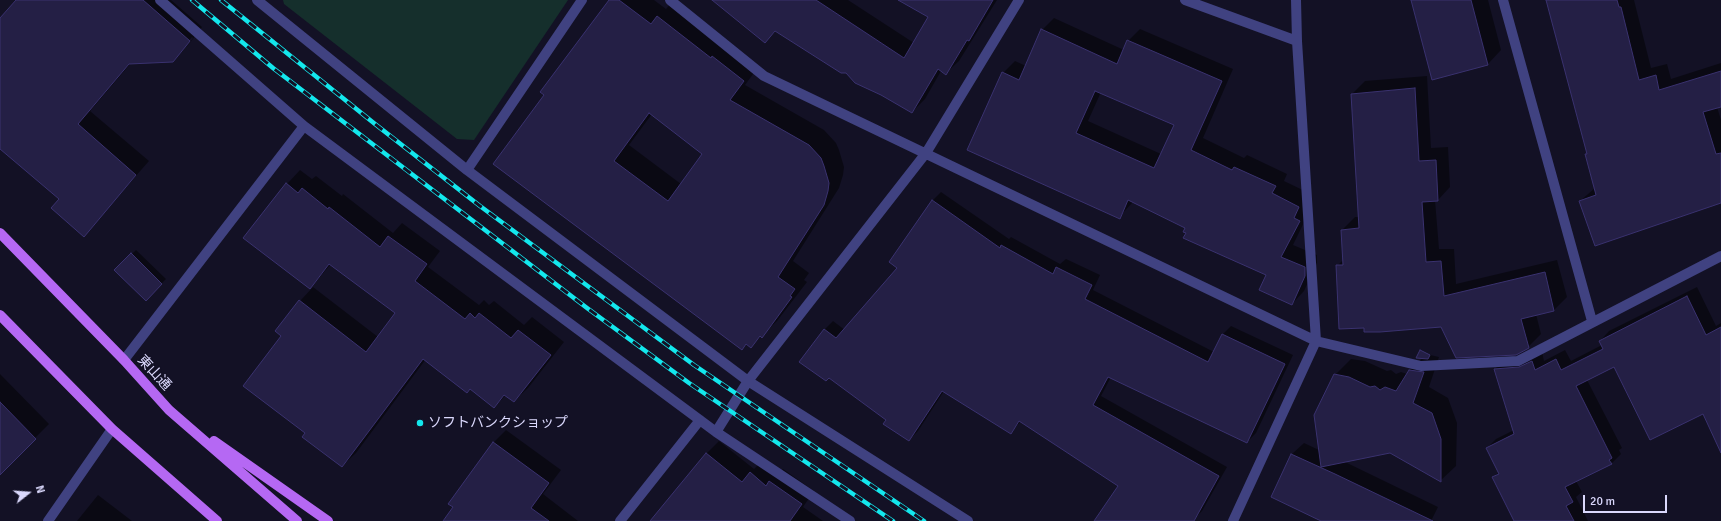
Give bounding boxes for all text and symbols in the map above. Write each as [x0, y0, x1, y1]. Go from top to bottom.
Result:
street label: 東山通 [134, 352, 174, 394]
place label: ソフトバンクショップ [428, 415, 568, 431]
marker: ソフトバンクショップ [415, 418, 425, 428]
north arrow [8, 473, 48, 513]
text: N [33, 484, 47, 495]
scale bar [1585, 487, 1669, 513]
text: 20 m [1590, 494, 1615, 509]

